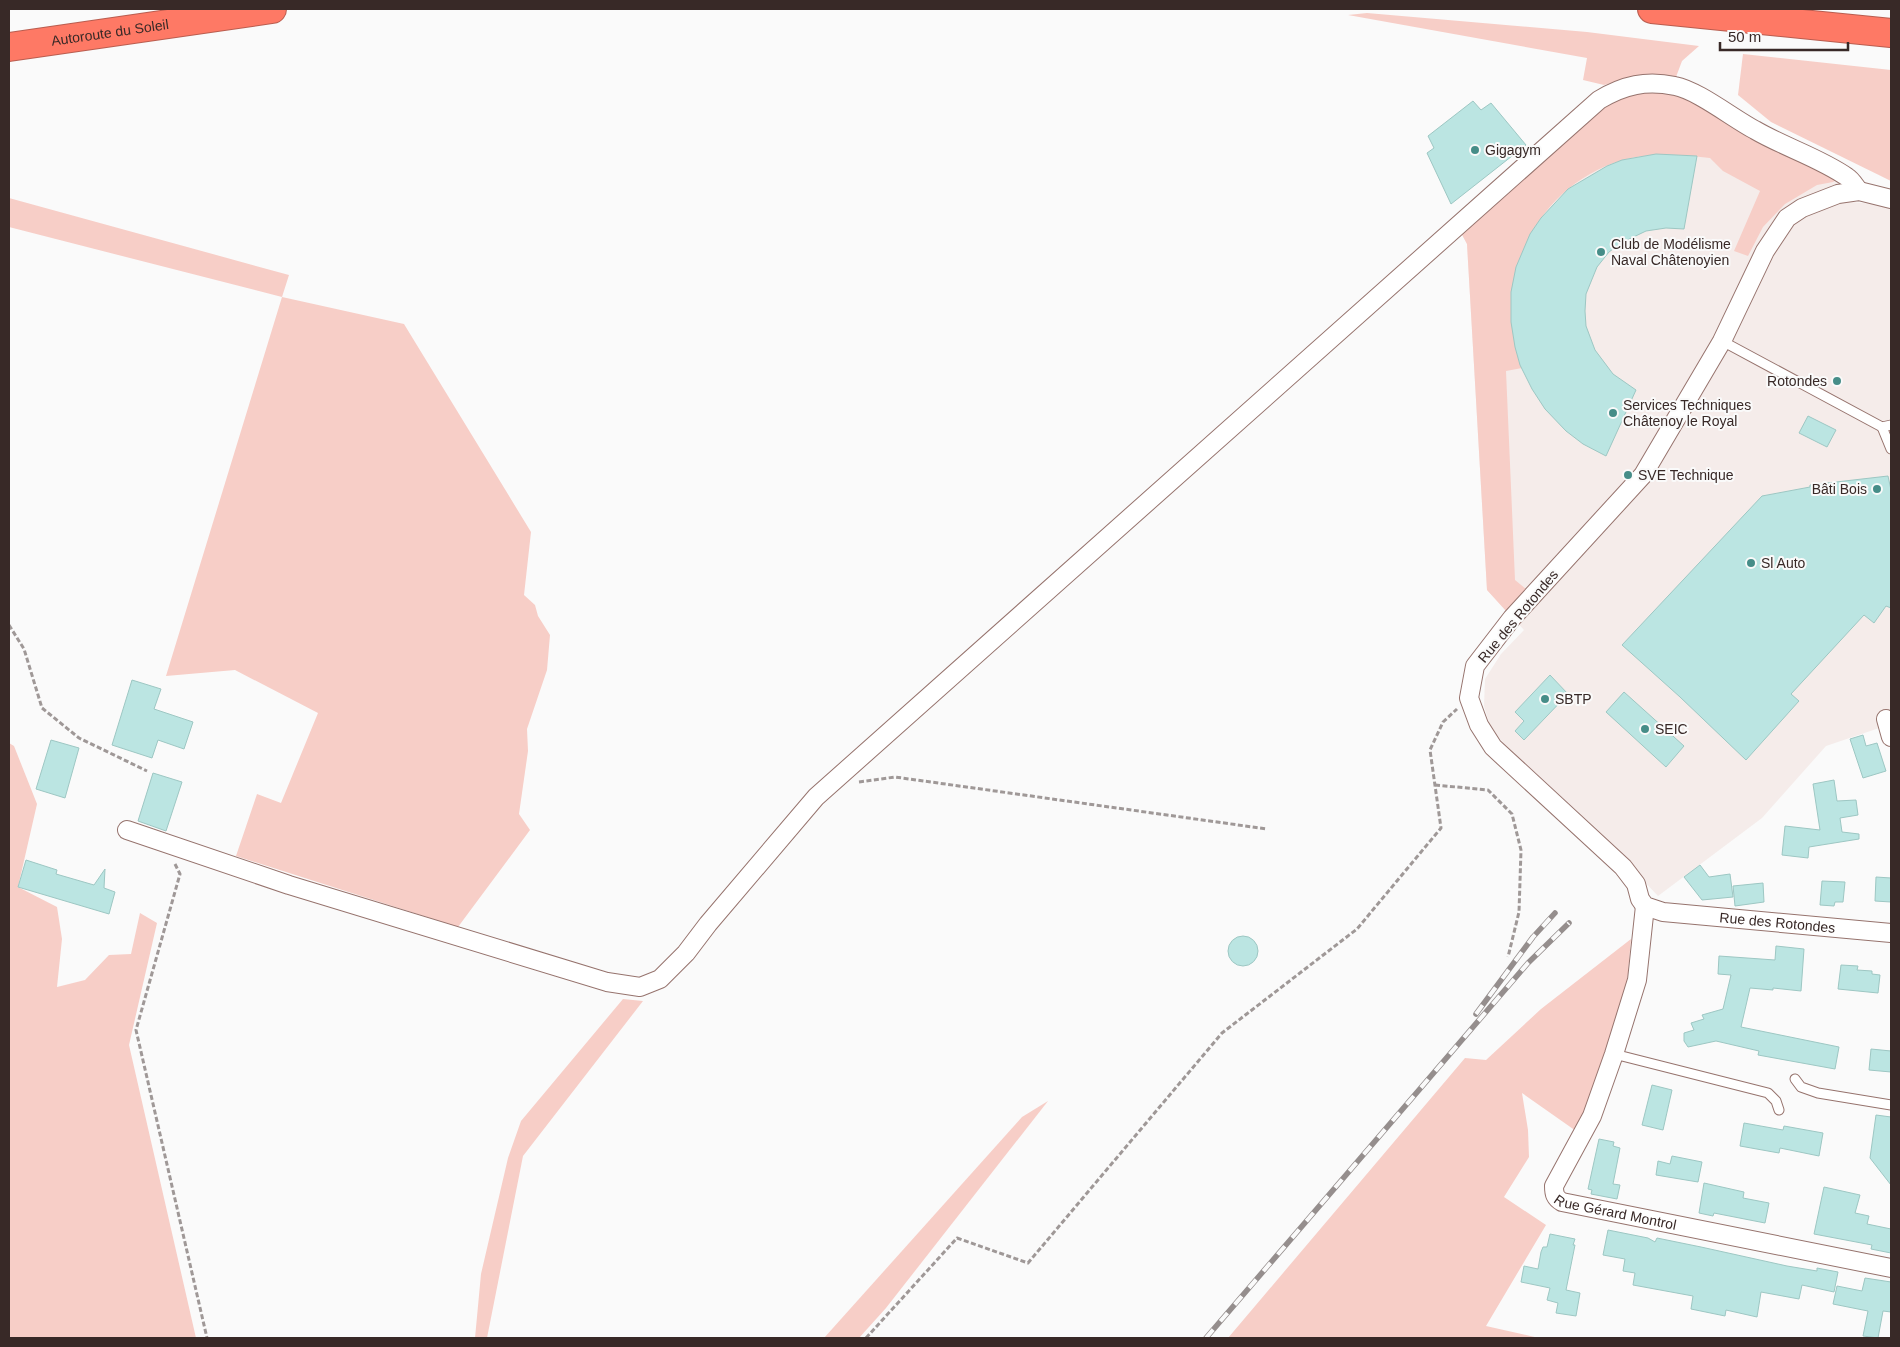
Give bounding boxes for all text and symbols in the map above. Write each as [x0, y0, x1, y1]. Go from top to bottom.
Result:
street label: Autoroute du Soleil [50, 16, 170, 49]
scale bar [1720, 20, 1848, 52]
text: 50 m [1728, 28, 1761, 45]
place label: Gigagym [1485, 142, 1541, 158]
marker: Gigagym [1469, 144, 1481, 156]
place label: Club de Modélisme Naval Châtenoyien [1611, 236, 1731, 268]
marker: Club de Modélisme Naval Châtenoyien [1595, 246, 1607, 258]
place label: Rotondes [1767, 373, 1827, 389]
marker: Rotondes [1831, 375, 1843, 387]
place label: Services Techniques Châtenoy le Royal [1623, 397, 1751, 429]
marker: Services Techniques Châtenoy le Royal [1607, 407, 1619, 419]
place label: SVE Technique [1638, 467, 1734, 483]
marker: SVE Technique [1622, 469, 1634, 481]
place label: Bâti Bois [1812, 481, 1867, 497]
marker: Bâti Bois [1871, 483, 1883, 495]
place label: Sl Auto [1761, 555, 1806, 571]
marker: Sl Auto [1745, 557, 1757, 569]
street label: Rue des Rotondes [1475, 566, 1561, 666]
place label: SBTP [1555, 691, 1592, 707]
marker: SBTP [1539, 693, 1551, 705]
place label: SEIC [1655, 721, 1688, 737]
marker: SEIC [1639, 723, 1651, 735]
street label: Rue des Rotondes [1719, 909, 1836, 936]
street label: Rue Gérard Montrol [1551, 1191, 1678, 1233]

